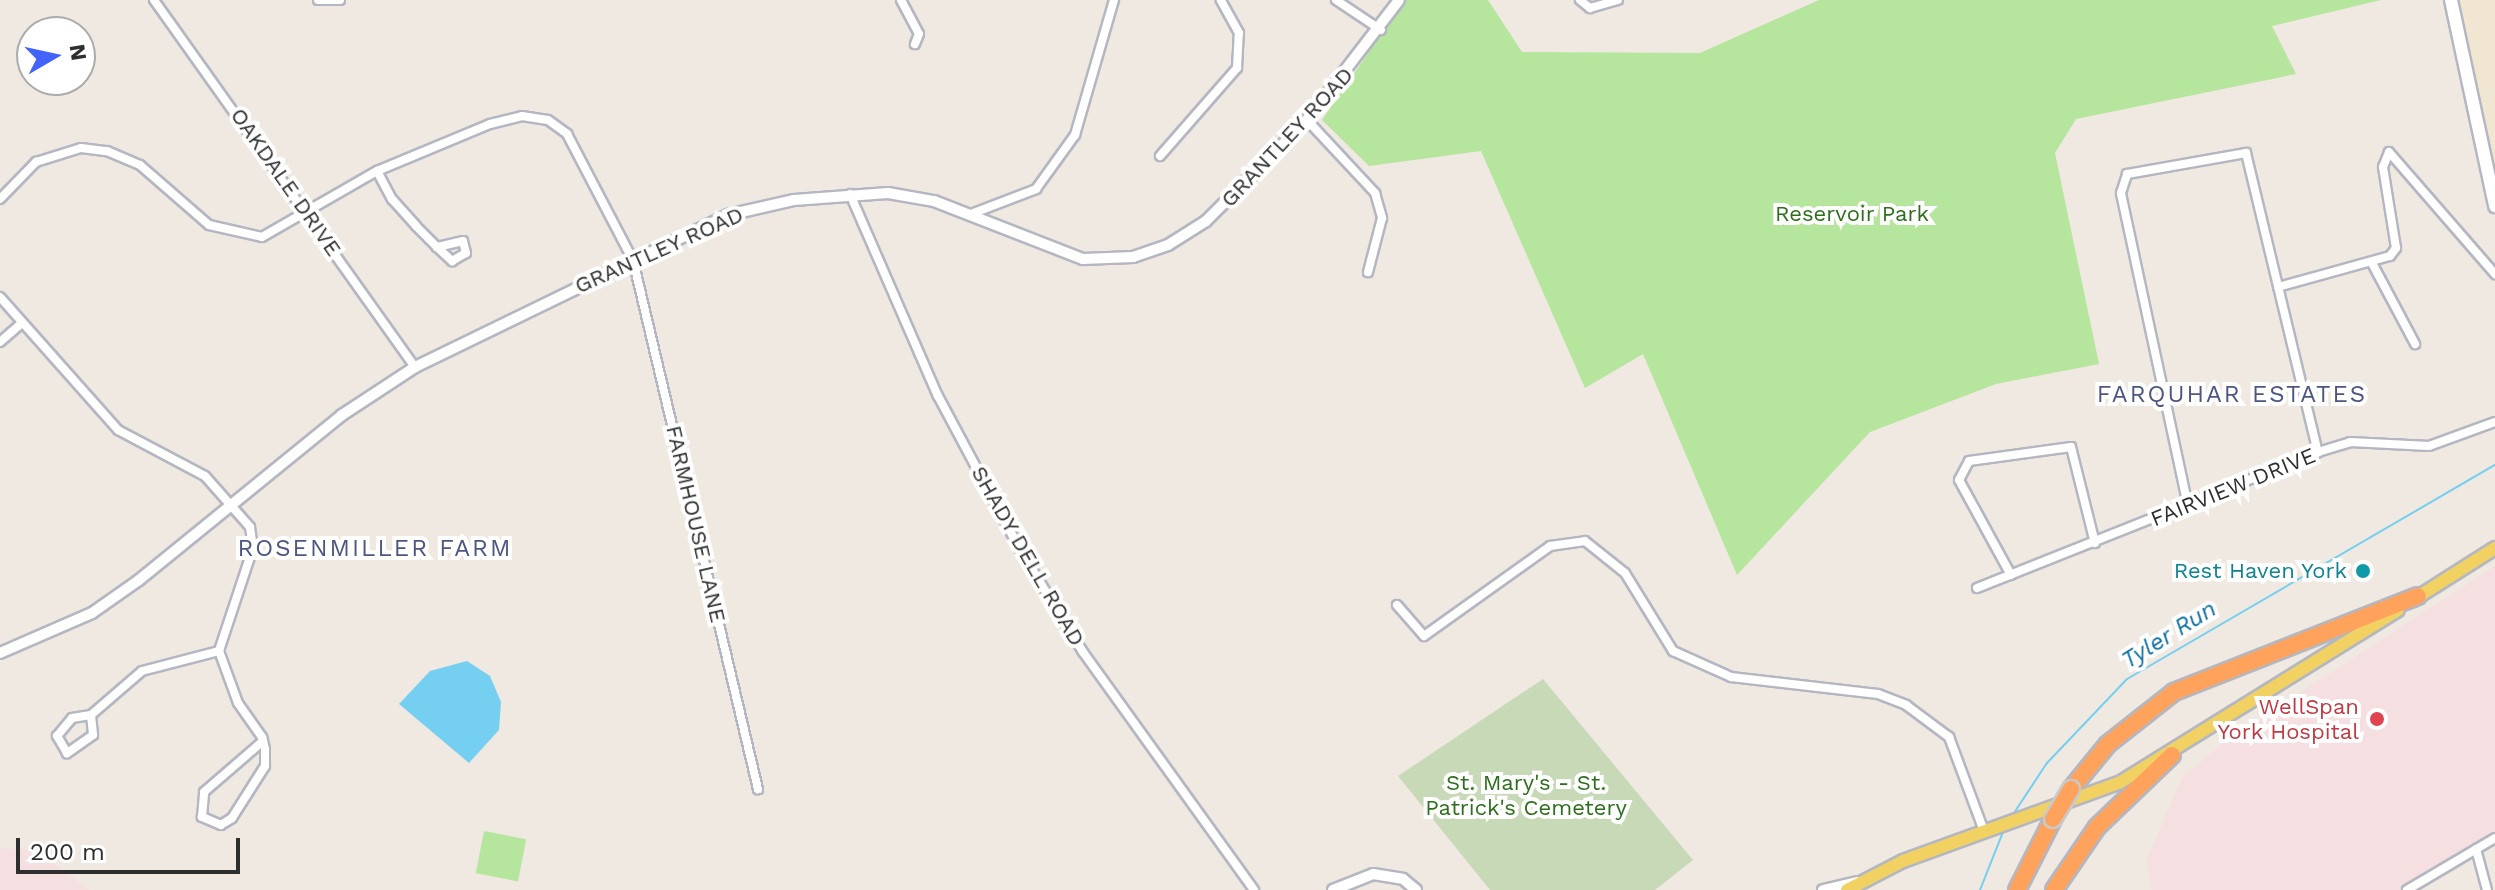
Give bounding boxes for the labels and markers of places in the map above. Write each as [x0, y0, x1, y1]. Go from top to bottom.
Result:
place label: Rest Haven York [2173, 558, 2347, 584]
marker: Rest Haven York [2354, 562, 2372, 580]
place label: WellSpan York Hospital [2217, 693, 2359, 744]
marker: WellSpan York Hospital [2366, 708, 2388, 730]

